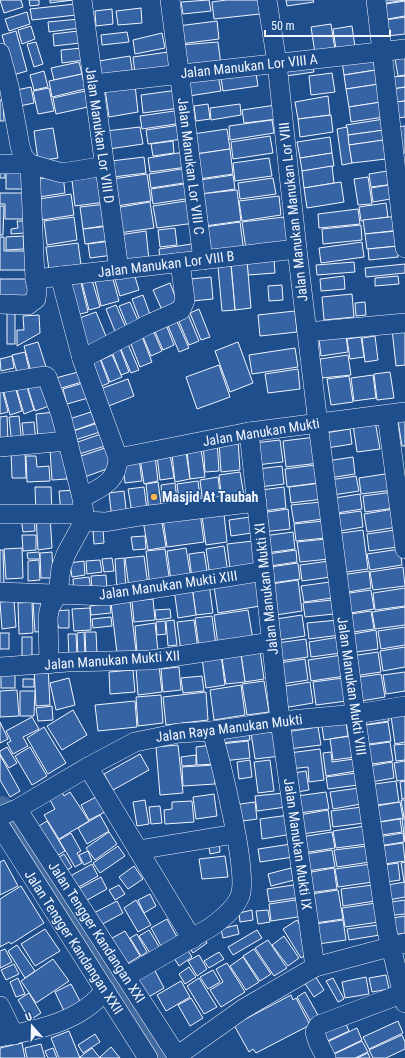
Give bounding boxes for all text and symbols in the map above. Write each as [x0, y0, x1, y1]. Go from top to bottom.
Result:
scale bar [265, 12, 390, 38]
text: 50 m [271, 19, 295, 33]
street label: Jalan Manukan Lor VIII A [180, 51, 318, 81]
street label: Jalan Manukan Lor VIII D [82, 66, 118, 204]
street label: Jalan Manukan Lor VIII C [175, 97, 207, 235]
street label: Jalan Manukan Manukan Lor VIII [276, 121, 310, 303]
street label: Jalan Manukan Lor VIII B [97, 248, 235, 280]
street label: Jalan Manukan Mukti [201, 415, 321, 449]
place label: Masjid At Taubah [162, 489, 259, 505]
marker: Masjid At Taubah [149, 492, 159, 502]
street label: Jalan Manukan Mukti XI [251, 522, 281, 656]
street label: Jalan Manukan Mukti XIII [98, 567, 238, 603]
street label: Jalan Manukan Mukti VIII [334, 616, 370, 756]
street label: Jalan Manukan Mukti XII [44, 647, 180, 673]
street label: Jalan Raya Manukan Mukti [155, 711, 303, 745]
street label: Jalan Manukan Mukti IX [281, 777, 315, 911]
street label: Jalan Tengger Kandangan XXI [45, 858, 149, 1006]
street label: Jalan Tengger Kandangan XXII [21, 867, 127, 1017]
north arrow [12, 1006, 52, 1046]
text: U [24, 1010, 34, 1024]

